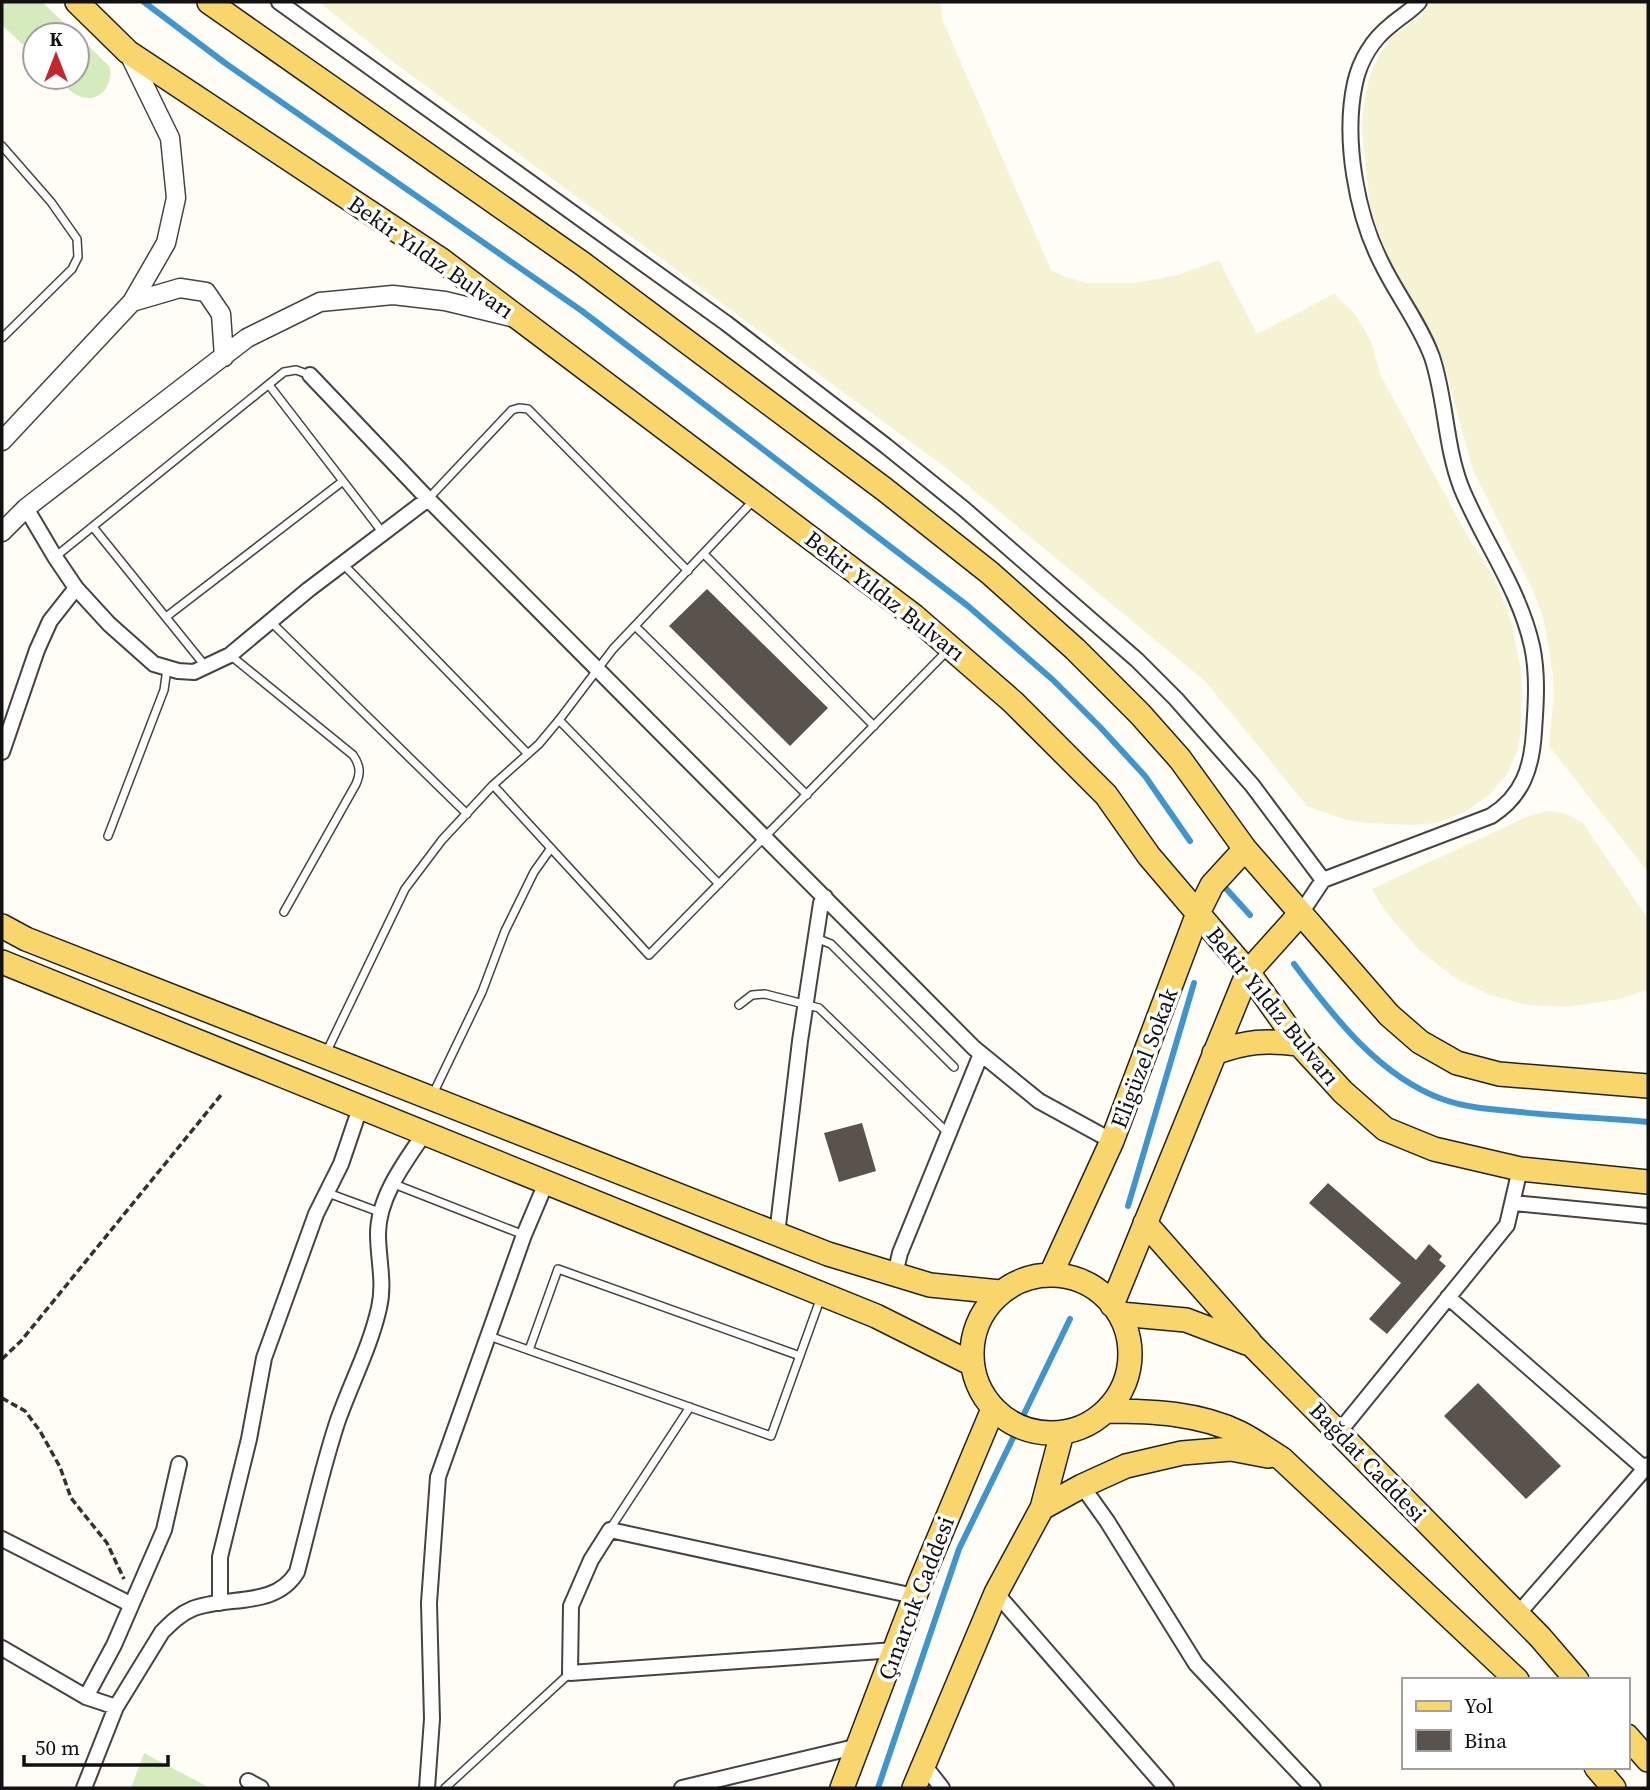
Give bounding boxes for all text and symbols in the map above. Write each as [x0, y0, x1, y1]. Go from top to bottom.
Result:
north arrow [21, 21, 91, 91]
text: K [49, 26, 63, 52]
street label: Bekir Yıldız Bulvarı [342, 188, 520, 326]
street label: Bekir Yıldız Bulvarı [798, 523, 972, 669]
street label: Bekir Yıldız Bulvarı [1199, 920, 1347, 1092]
street label: Eligüzel Sokak [1103, 983, 1186, 1133]
street label: Bağdat Caddesi [1302, 1395, 1434, 1529]
street label: Çınarcık Caddesi [870, 1511, 962, 1685]
legend [1402, 1678, 1629, 1769]
text: Yol [1464, 1691, 1493, 1720]
scale bar [24, 1724, 168, 1768]
text: Bina [1464, 1726, 1507, 1755]
text: 50 m [35, 1733, 80, 1762]

